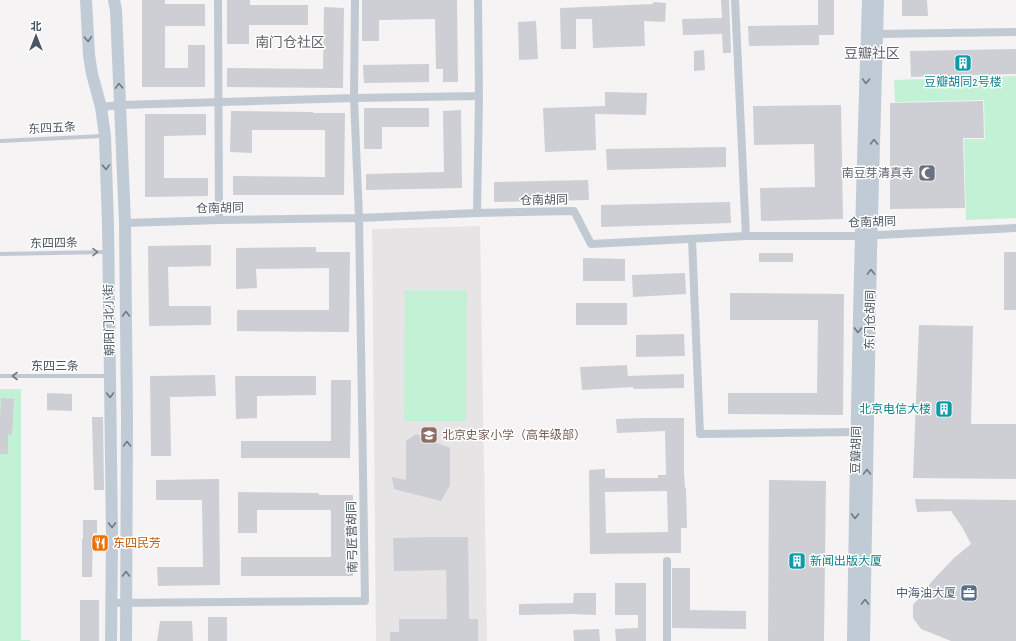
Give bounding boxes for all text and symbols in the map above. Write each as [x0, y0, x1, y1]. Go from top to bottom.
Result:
north arrow [16, 16, 56, 56]
text: 北 [31, 21, 42, 32]
district label: 南门仓社区 [255, 35, 325, 50]
one-way arrow [83, 36, 92, 42]
district label: 豆瓣社区 [844, 46, 900, 61]
building icon: 豆瓣胡同2号楼 [953, 53, 973, 73]
place label: 豆瓣胡同2号楼 [924, 75, 1002, 88]
one-way arrow [861, 78, 870, 84]
one-way arrow [115, 83, 124, 89]
street label: 东四五条 [28, 120, 76, 135]
one-way arrow [870, 139, 878, 145]
mosque icon: 南豆芽清真寺 [917, 163, 937, 183]
one-way arrow [102, 164, 110, 170]
place label: 南豆芽清真寺 [842, 166, 914, 179]
street label: 仓南胡同 [520, 193, 568, 206]
street label: 仓南胡同 [196, 201, 244, 214]
street label: 仓南胡同 [848, 214, 896, 229]
street label: 东四四条 [30, 236, 78, 249]
one-way arrow [92, 248, 98, 256]
one-way arrow [867, 269, 875, 275]
street label: 朝阳门北小街 [101, 284, 116, 356]
street label: 东门仓胡同 [862, 290, 877, 350]
one-way arrow [122, 311, 130, 317]
one-way arrow [854, 327, 862, 333]
street label: 东四三条 [31, 359, 79, 372]
one-way arrow [12, 372, 18, 380]
one-way arrow [106, 392, 115, 398]
building icon: 北京电信大楼 [934, 399, 954, 419]
place label: 北京电信大楼 [859, 402, 931, 415]
school or university icon: 北京史家小学（高年级部） [419, 425, 439, 445]
street label: 豆瓣胡同 [849, 426, 862, 474]
place label: 北京史家小学（高年级部） [442, 428, 586, 441]
one-way arrow [123, 441, 131, 447]
one-way arrow [863, 469, 871, 475]
street label: 南弓匠营胡同 [345, 501, 359, 573]
one-way arrow [851, 513, 859, 519]
one-way arrow [108, 522, 116, 528]
restaurant icon: 东四民芳 [90, 533, 110, 553]
place label: 东四民芳 [113, 536, 161, 549]
building icon: 新闻出版大厦 [787, 551, 807, 571]
place label: 新闻出版大厦 [810, 554, 882, 567]
one-way arrow [122, 571, 130, 577]
office icon: 中海油大厦 [959, 583, 979, 603]
place label: 中海油大厦 [896, 586, 956, 599]
one-way arrow [861, 599, 869, 605]

